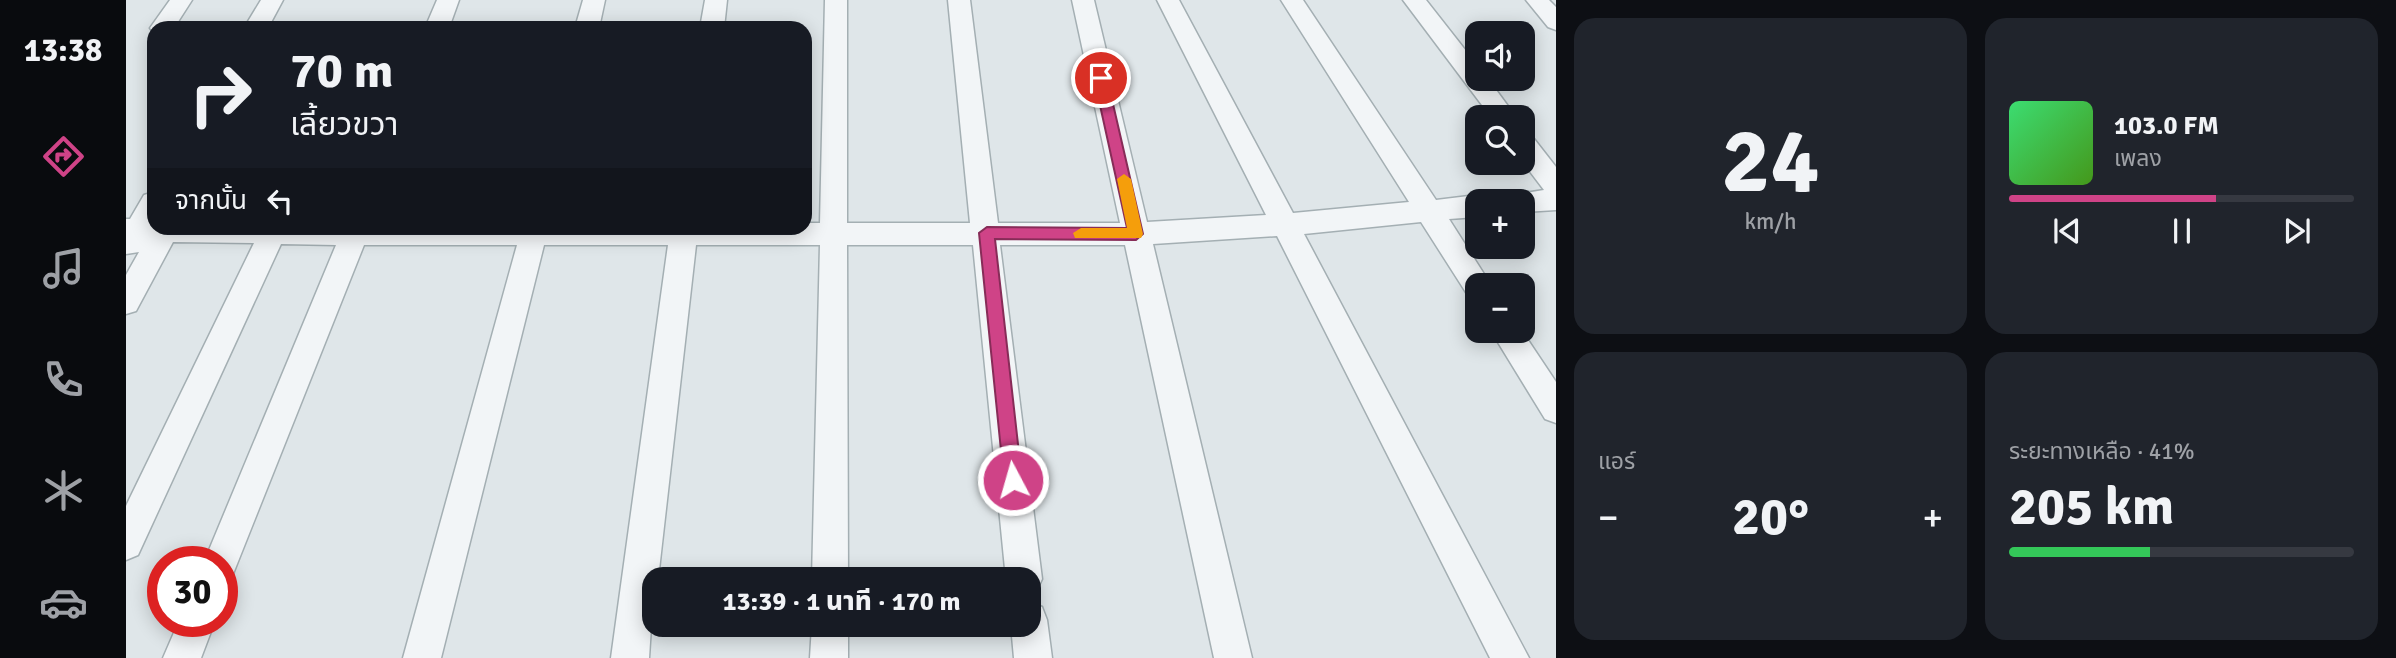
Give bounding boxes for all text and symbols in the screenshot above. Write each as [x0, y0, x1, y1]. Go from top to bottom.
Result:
map controls [1465, 21, 1535, 343]
button: sound [1465, 21, 1535, 91]
text: 13:38 [24, 31, 102, 70]
text: 70 m [290, 41, 393, 101]
pin [1071, 48, 1131, 108]
icon: right [175, 49, 266, 140]
icon: arrive [1082, 59, 1120, 97]
text: เลี้ยวขวา [290, 105, 398, 144]
button: search [1465, 105, 1535, 175]
text: 24 [1721, 105, 1820, 218]
text: 103.0 FM [2114, 110, 2219, 142]
icon: directions [39, 132, 88, 181]
text: เพลง [2114, 144, 2162, 173]
icon: left [261, 182, 299, 220]
text: จากนั้น [175, 185, 247, 217]
button: + [1465, 189, 1535, 259]
text: km/h [1744, 207, 1797, 236]
icon: previous [2048, 212, 2086, 250]
icon: pause [2163, 212, 2201, 250]
icon: next [2278, 212, 2316, 250]
icon: music [39, 244, 88, 293]
button: − [1465, 273, 1535, 343]
icon: phone [39, 355, 88, 404]
text: ระยะทางเหลือ · 41% [2009, 437, 2195, 466]
position arrow [976, 443, 1050, 517]
text: แอร์ [1598, 447, 1635, 476]
icon: climate [39, 466, 88, 515]
text: 205 km [2009, 475, 2174, 539]
text: 20° [1732, 485, 1809, 549]
text: − [1598, 494, 1619, 541]
text: + [1922, 494, 1943, 541]
speed limit sign: 30 [147, 546, 238, 637]
icon: car [39, 578, 88, 627]
text: 13:39 · 1 นาที · 170 m [722, 586, 961, 618]

